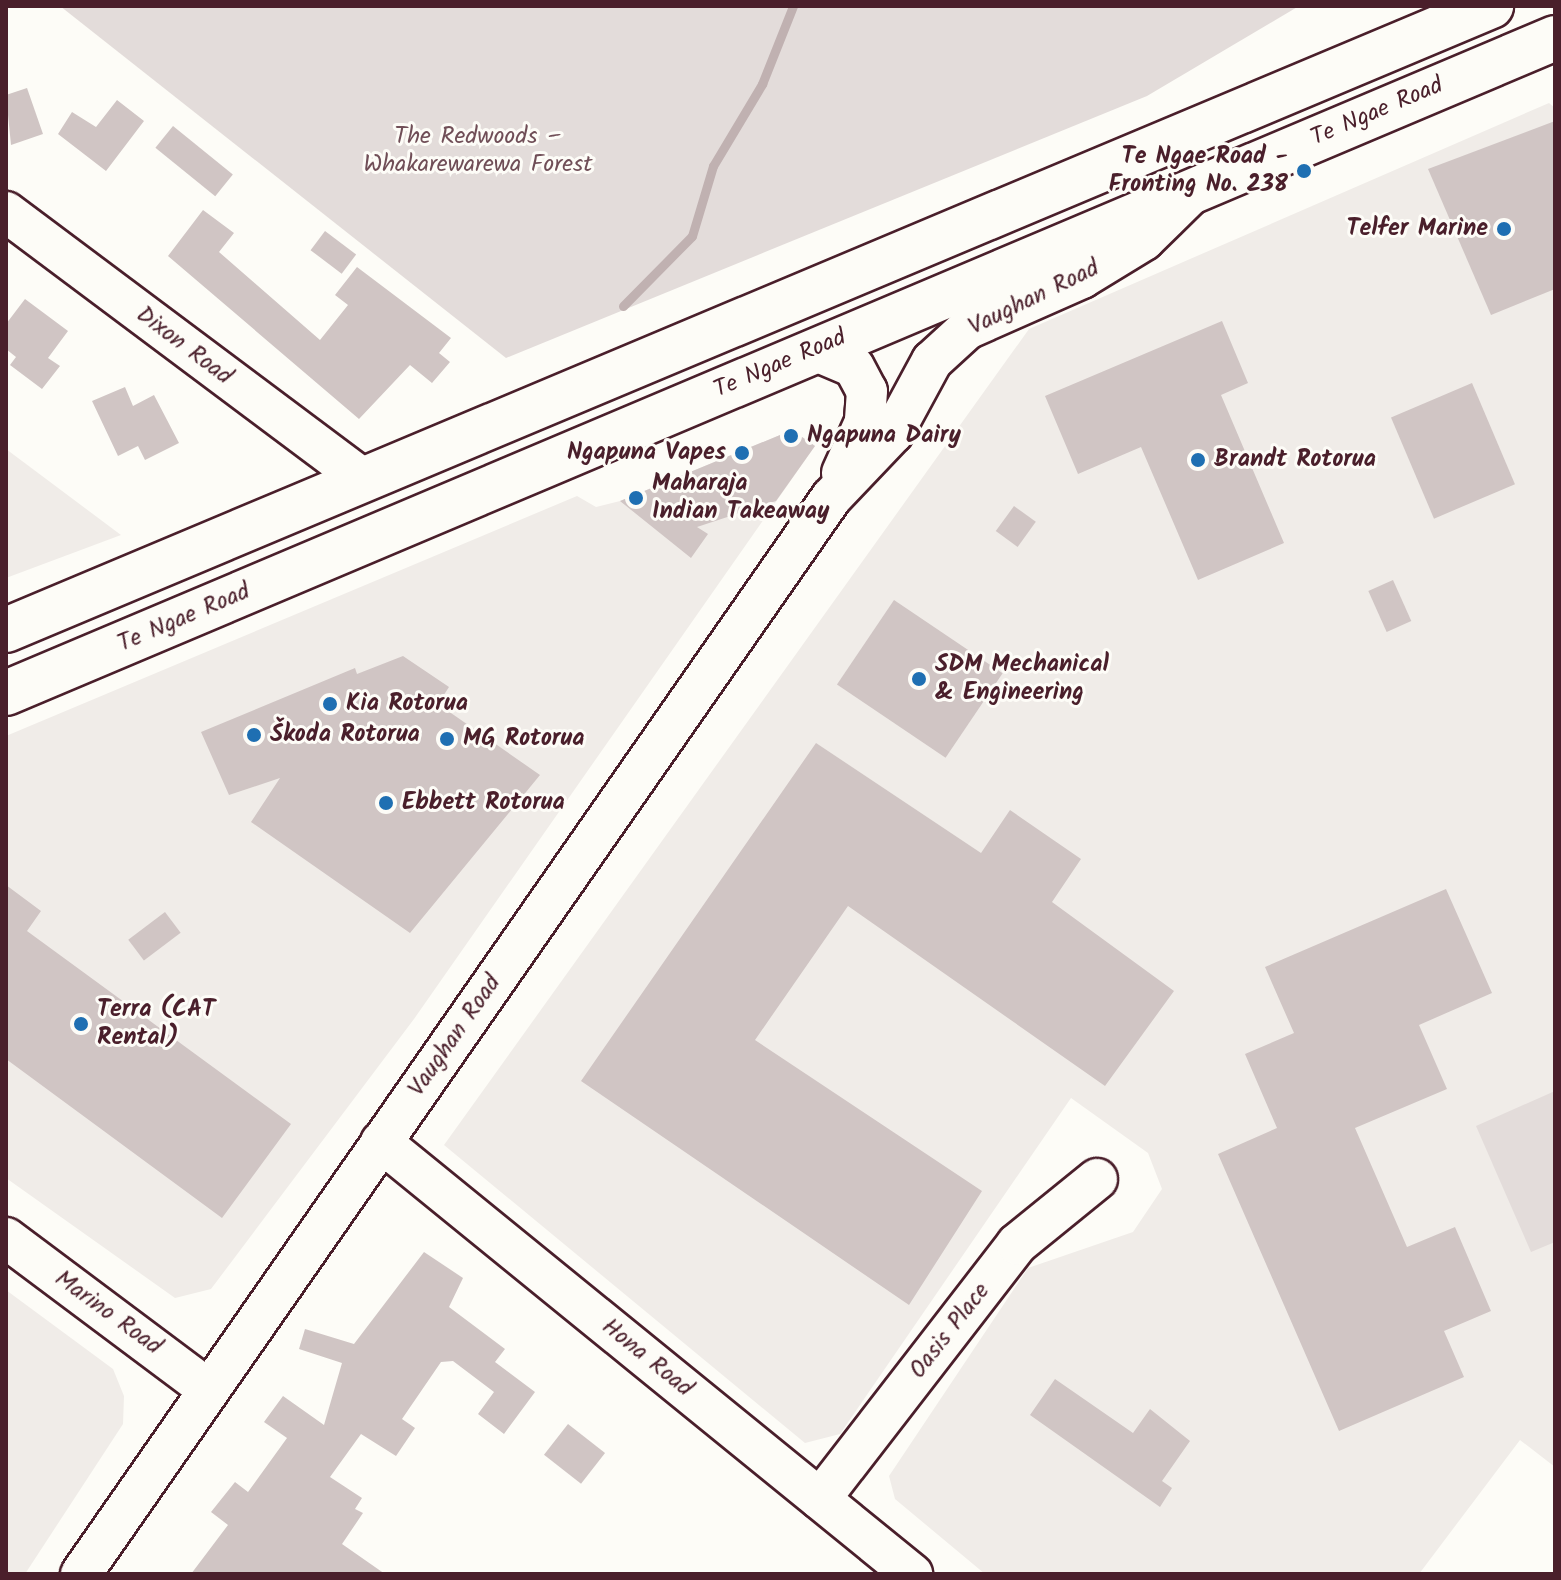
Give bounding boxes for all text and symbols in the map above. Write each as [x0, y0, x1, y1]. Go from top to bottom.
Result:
street label: Te Ngae Road [1307, 71, 1447, 153]
park label: The Redwoods – Whakarewarewa Forest [363, 123, 593, 179]
place label: Te Ngae Road - Fronting No. 238 [1109, 143, 1288, 199]
marker: Te Ngae Road - Fronting No. 238 [1295, 162, 1313, 180]
place label: Telfer Marine [1346, 215, 1488, 243]
marker: Telfer Marine [1495, 220, 1513, 238]
street label: Vaughan Road [964, 254, 1104, 342]
street label: Dixon Road [130, 301, 238, 391]
street label: Te Ngae Road [710, 323, 850, 405]
place label: Ngapuna Dairy [807, 422, 961, 450]
marker: Ngapuna Dairy [782, 427, 800, 445]
place label: Ngapuna Vapes [567, 439, 726, 467]
marker: Ngapuna Vapes [733, 444, 751, 462]
place label: Brandt Rotorua [1214, 446, 1376, 474]
marker: Brandt Rotorua [1189, 451, 1207, 469]
place label: Maharaja Indian Takeaway [652, 470, 830, 526]
marker: Maharaja Indian Takeaway [627, 489, 645, 507]
street label: Te Ngae Road [114, 577, 254, 659]
place label: SDM Mechanical & Engineering [935, 651, 1109, 707]
marker: SDM Mechanical & Engineering [910, 670, 928, 688]
place label: Kia Rotorua [346, 690, 468, 718]
marker: Kia Rotorua [321, 695, 339, 713]
place label: Škoda Rotorua [270, 721, 420, 749]
place label: MG Rotorua [463, 725, 584, 753]
marker: Škoda Rotorua [245, 726, 263, 744]
marker: MG Rotorua [438, 730, 456, 748]
place label: Ebbett Rotorua [402, 789, 565, 817]
marker: Ebbett Rotorua [377, 794, 395, 812]
street label: Vaughan Road [403, 970, 507, 1102]
place label: Terra (CAT Rental) [97, 996, 215, 1052]
marker: Terra (CAT Rental) [72, 1015, 90, 1033]
street label: Marino Road [49, 1265, 167, 1361]
street label: Oasis Place [904, 1277, 996, 1385]
street label: Hona Road [596, 1313, 698, 1403]

